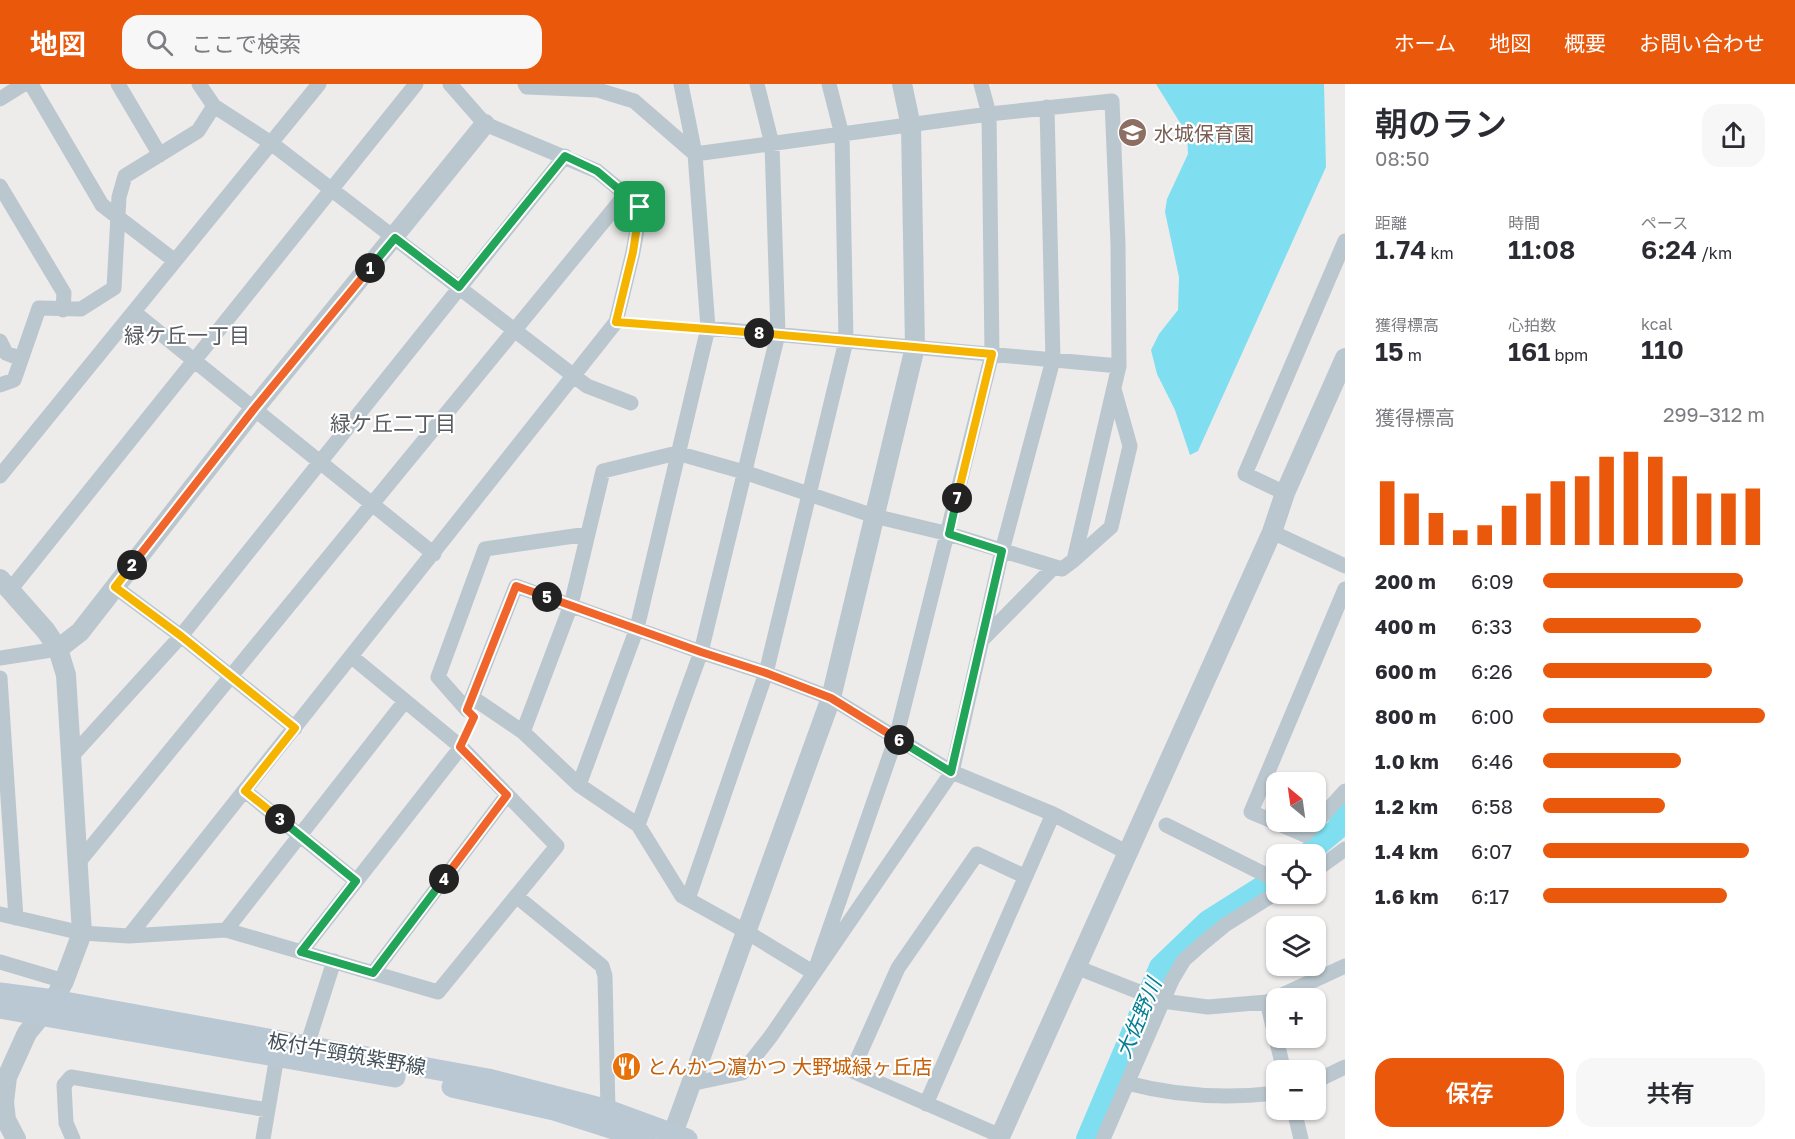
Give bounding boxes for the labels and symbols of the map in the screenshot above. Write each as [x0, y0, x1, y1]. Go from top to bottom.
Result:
school or university icon: 水城保育園 [1117, 117, 1149, 149]
place label: 水城保育園 [1154, 121, 1254, 145]
pin [614, 181, 665, 232]
pin: 1 [355, 253, 385, 283]
pin: 8 [744, 318, 774, 348]
district label: 緑ケ丘一丁目 [124, 322, 250, 348]
district label: 緑ケ丘二丁目 [330, 410, 456, 436]
pin: 7 [942, 483, 972, 513]
pin: 2 [117, 550, 147, 580]
pin: 5 [532, 582, 562, 612]
pin: 6 [884, 725, 914, 755]
north arrow [1266, 772, 1326, 832]
pin: 3 [265, 804, 295, 834]
pin: 4 [429, 864, 459, 894]
water label: 大佐野川 [1110, 972, 1167, 1062]
street label: 板付牛頸筑紫野線 [266, 1027, 428, 1079]
restaurant icon: とんかつ濵かつ 大野城緑ヶ丘店 [610, 1050, 642, 1082]
place label: とんかつ濵かつ 大野城緑ヶ丘店 [647, 1054, 932, 1078]

